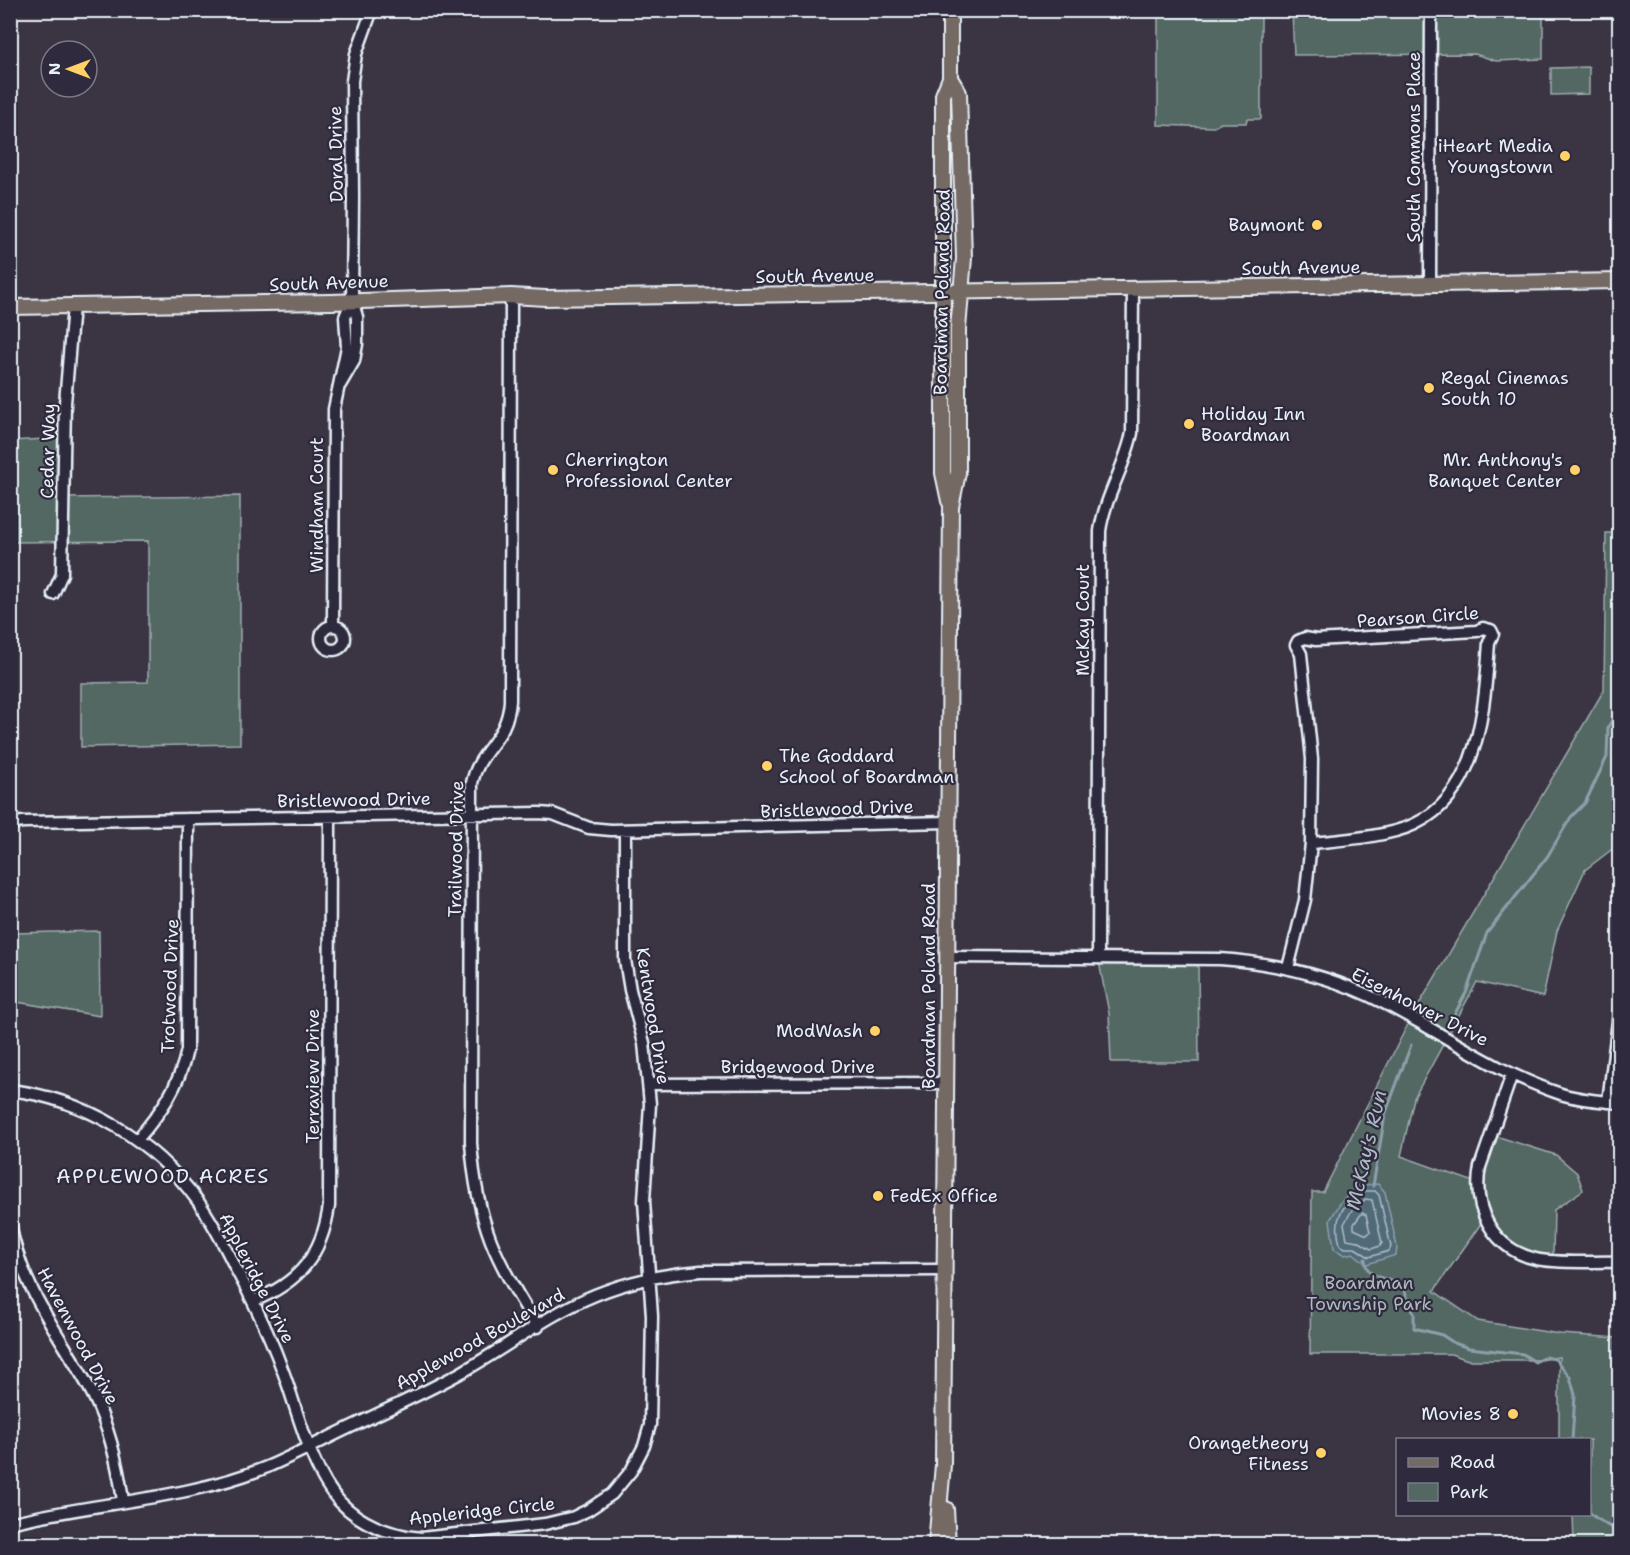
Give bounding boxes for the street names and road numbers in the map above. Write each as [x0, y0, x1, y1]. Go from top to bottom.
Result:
street label: South Commons Place [1402, 51, 1426, 243]
street label: Doral Drive [323, 105, 349, 203]
street label: Boardman Poland Road [928, 189, 956, 395]
street label: South Avenue [1241, 255, 1361, 281]
street label: South Avenue [755, 263, 875, 289]
street label: South Avenue [269, 269, 389, 297]
street label: Cedar Way [35, 403, 61, 499]
street label: Windham Court [305, 437, 329, 573]
street label: McKay Court [1071, 564, 1095, 676]
street label: Pearson Circle [1356, 601, 1480, 633]
street label: Trailwood Drive [443, 780, 469, 918]
street label: Bristlewood Drive [277, 787, 431, 813]
street label: Bristlewood Drive [760, 794, 914, 824]
street label: Boardman Poland Road [917, 883, 941, 1089]
street label: Trotwood Drive [156, 918, 184, 1054]
street label: Kentwood Drive [630, 946, 676, 1086]
street label: Eisenhower Drive [1347, 962, 1493, 1052]
street label: Terraview Drive [301, 1009, 325, 1143]
street label: Bridgewood Drive [721, 1055, 875, 1079]
street label: Appleridge Drive [214, 1208, 300, 1348]
street label: Havenwood Drive [32, 1263, 124, 1409]
street label: Applewood Boulevard [391, 1282, 569, 1396]
street label: Appleridge Circle [408, 1491, 556, 1531]

